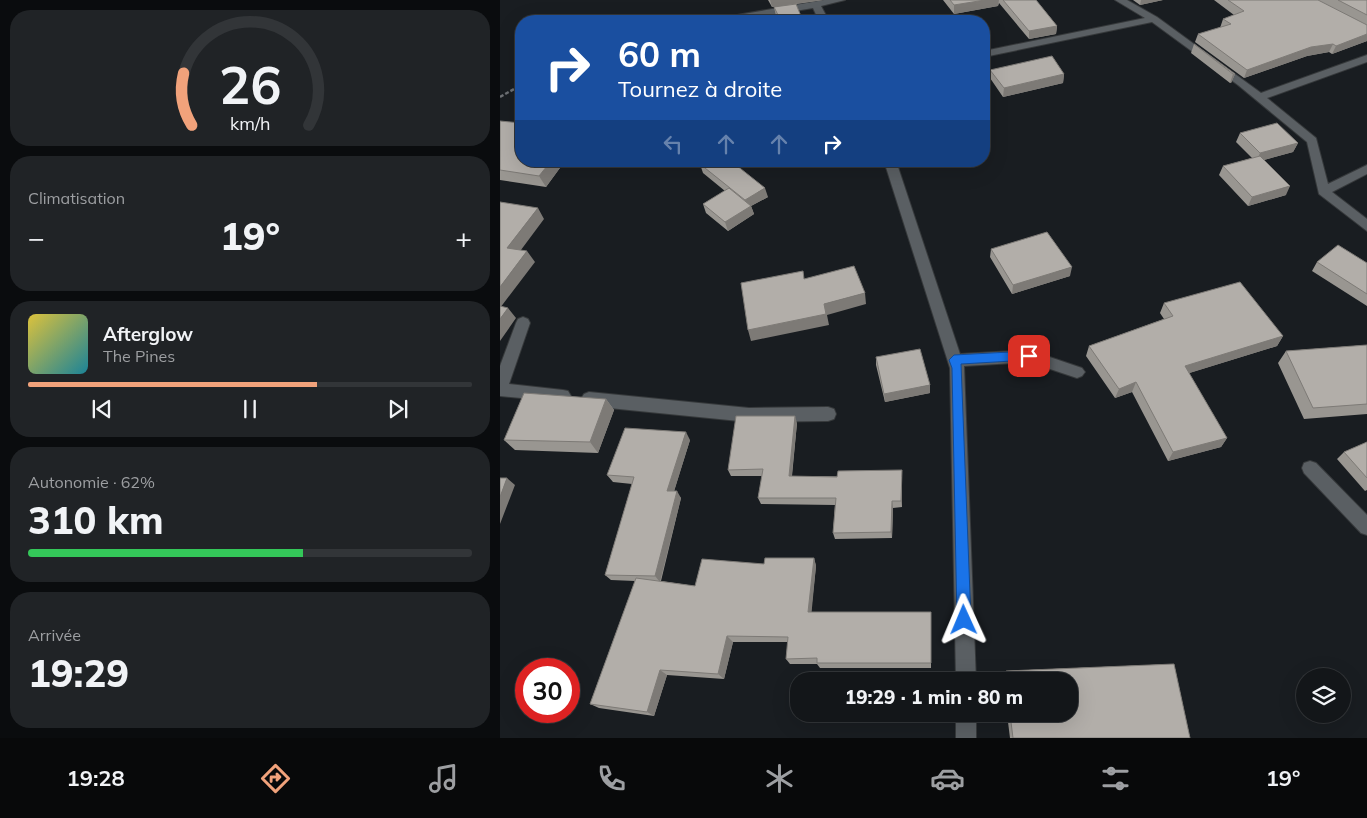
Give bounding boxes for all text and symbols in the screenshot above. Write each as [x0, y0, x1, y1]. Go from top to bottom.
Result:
text: 60 m [618, 32, 701, 76]
icon: right [535, 35, 600, 100]
text: 26 [219, 52, 281, 117]
text: Tournez à droite [618, 75, 782, 103]
text: km/h [230, 112, 270, 134]
icon: left [659, 130, 687, 158]
icon: ahead [712, 130, 740, 158]
icon: ahead [765, 130, 793, 158]
icon: right [818, 130, 846, 158]
text: Climatisation [28, 188, 125, 208]
text: 19° [220, 212, 280, 260]
text: − [28, 220, 45, 255]
text: + [455, 220, 472, 255]
text: Afterglow [103, 322, 193, 346]
pin [1008, 335, 1050, 377]
icon: arrive [1015, 342, 1043, 370]
text: The Pines [103, 346, 175, 366]
icon: previous [88, 395, 116, 423]
icon: pause [236, 395, 264, 423]
icon: next [384, 395, 412, 423]
text: Autonomie · 62% [28, 472, 155, 492]
text: 310 km [28, 496, 164, 544]
position arrow [937, 593, 989, 645]
text: Arrivée [28, 625, 81, 645]
text: 19:29 [28, 649, 129, 697]
speed limit sign: 30 [515, 658, 580, 723]
map controls [1296, 668, 1351, 723]
button: layers [1296, 668, 1351, 723]
text: 19:29 · 1 min · 80 m [845, 685, 1023, 709]
icon: directions [258, 761, 293, 796]
icon: music [426, 761, 461, 796]
icon: phone [594, 761, 629, 796]
icon: climate [762, 761, 797, 796]
icon: car [930, 761, 965, 796]
icon: filters [1098, 761, 1133, 796]
text: 19:28 [66, 764, 125, 792]
text: 19° [1266, 764, 1300, 792]

